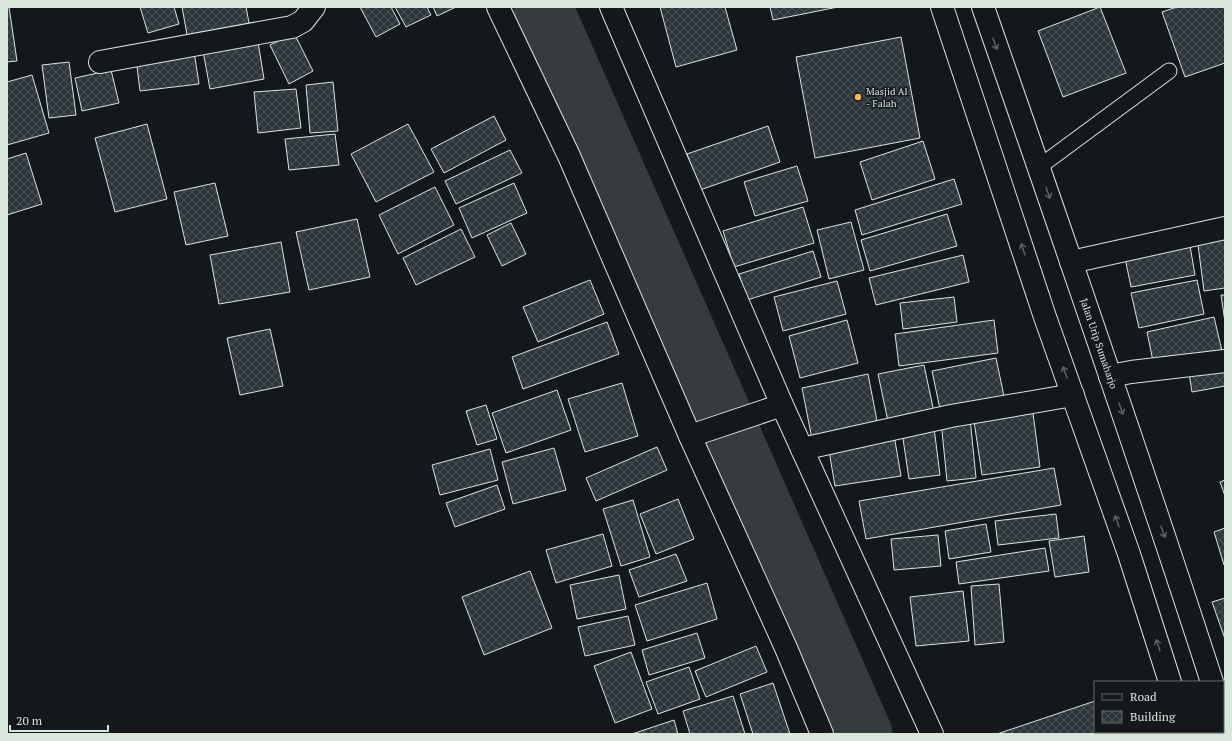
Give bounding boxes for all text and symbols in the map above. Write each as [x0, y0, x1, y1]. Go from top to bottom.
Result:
one-way arrow [992, 37, 1000, 49]
place label: Masjid Al - Falah [866, 85, 908, 110]
marker: Masjid Al - Falah [853, 92, 863, 102]
one-way arrow [1044, 187, 1052, 199]
one-way arrow [1019, 243, 1026, 256]
street label: Jalan Urip Sumaharjo [1078, 297, 1121, 391]
one-way arrow [1060, 367, 1068, 379]
one-way arrow [1118, 402, 1125, 415]
one-way arrow [1113, 516, 1121, 528]
one-way arrow [1160, 525, 1167, 538]
one-way arrow [1154, 639, 1161, 652]
legend [1094, 681, 1224, 733]
text: Road [1130, 689, 1157, 704]
scale bar [10, 707, 108, 733]
text: Building [1130, 709, 1176, 724]
text: 20 m [16, 713, 43, 728]

